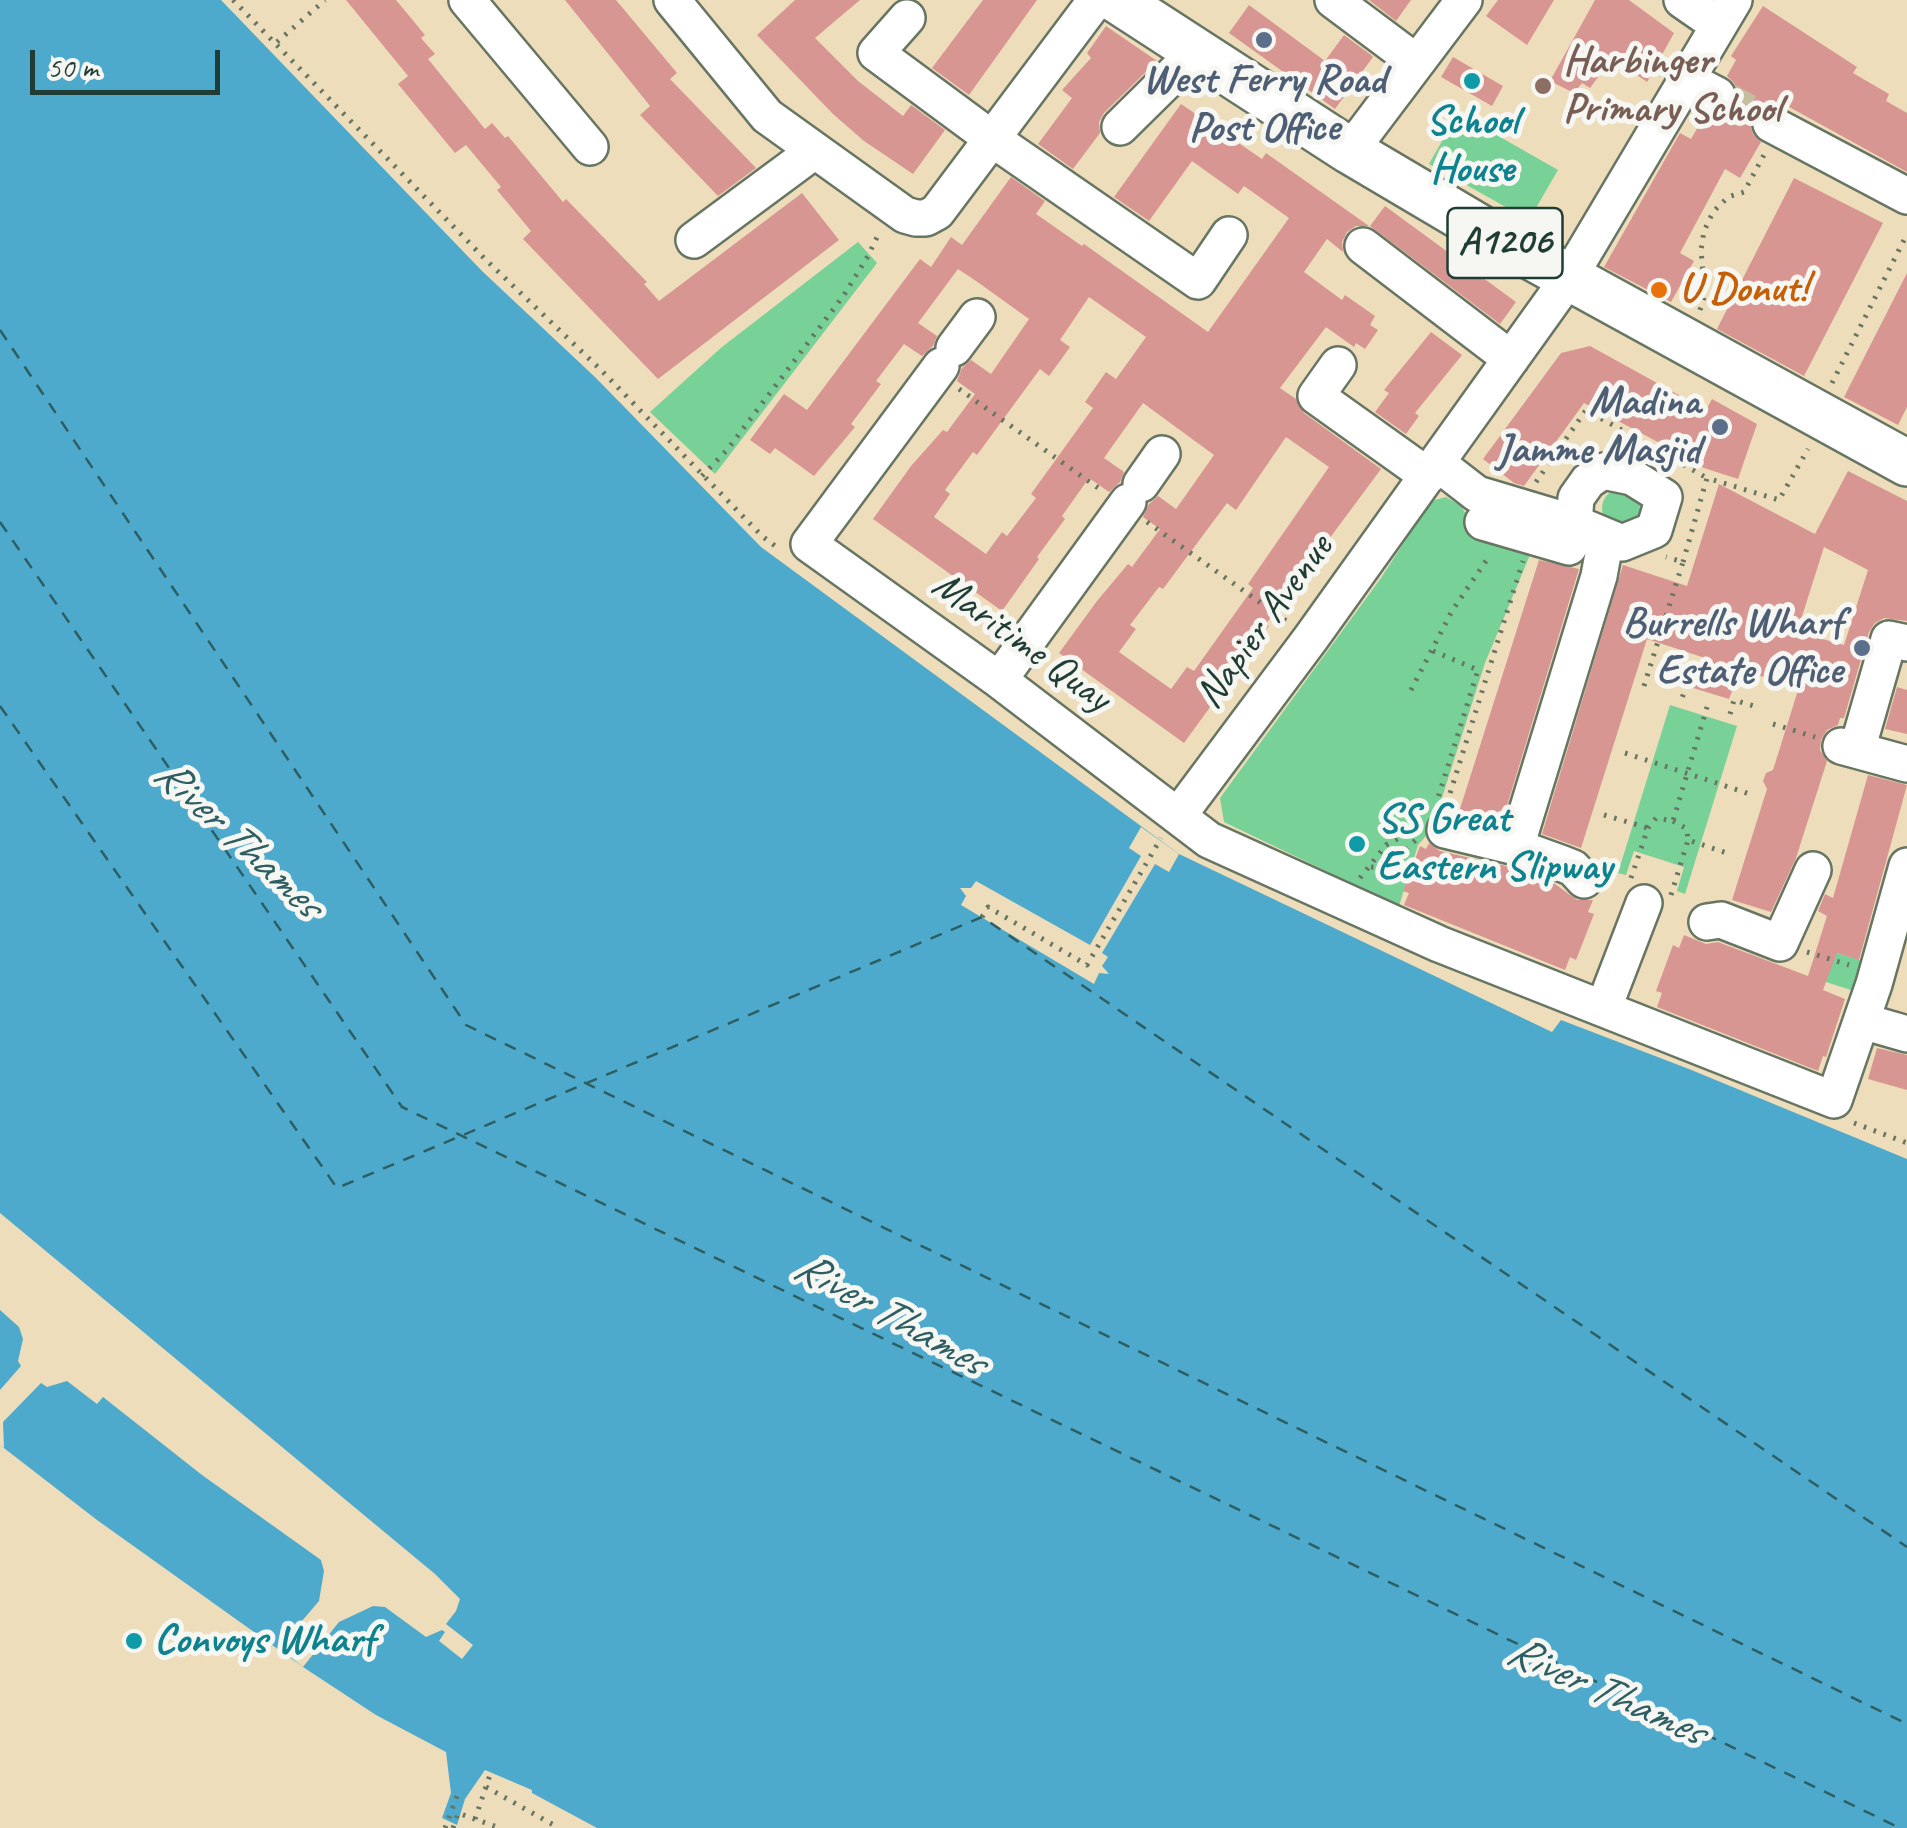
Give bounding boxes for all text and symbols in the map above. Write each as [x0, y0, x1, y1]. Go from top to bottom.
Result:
marker: West Ferry Road Post Office [1253, 29, 1275, 51]
scale bar [35, 30, 225, 92]
place label: Harbinger Primary School [1563, 37, 1781, 136]
text: 50 m [47, 48, 98, 86]
place label: West Ferry Road Post Office [1143, 56, 1385, 154]
marker: School House [1461, 70, 1483, 92]
marker: Harbinger Primary School [1532, 75, 1554, 97]
place label: School House [1426, 97, 1518, 195]
road number: A1206 [1448, 208, 1562, 278]
place label: U Donut! [1679, 265, 1807, 315]
marker: U Donut! [1648, 279, 1670, 301]
place label: Madina Jamme Masjid [1497, 378, 1700, 476]
marker: Madina Jamme Masjid [1709, 416, 1731, 438]
street label: Napier Avenue [1185, 525, 1345, 719]
street label: Maritime Quay [922, 560, 1120, 724]
place label: Burrells Wharf Estate Office [1623, 599, 1842, 698]
marker: Burrells Wharf Estate Office [1851, 637, 1873, 659]
water label: River Thames [142, 748, 332, 930]
place label: SS Great Eastern Slipway [1377, 795, 1612, 894]
marker: SS Great Eastern Slipway [1346, 833, 1368, 855]
water label: River Thames [784, 1241, 994, 1389]
place label: Convoys Wharf [154, 1616, 375, 1666]
water label: River Thames [1498, 1625, 1712, 1759]
marker: Convoys Wharf [123, 1630, 145, 1652]

